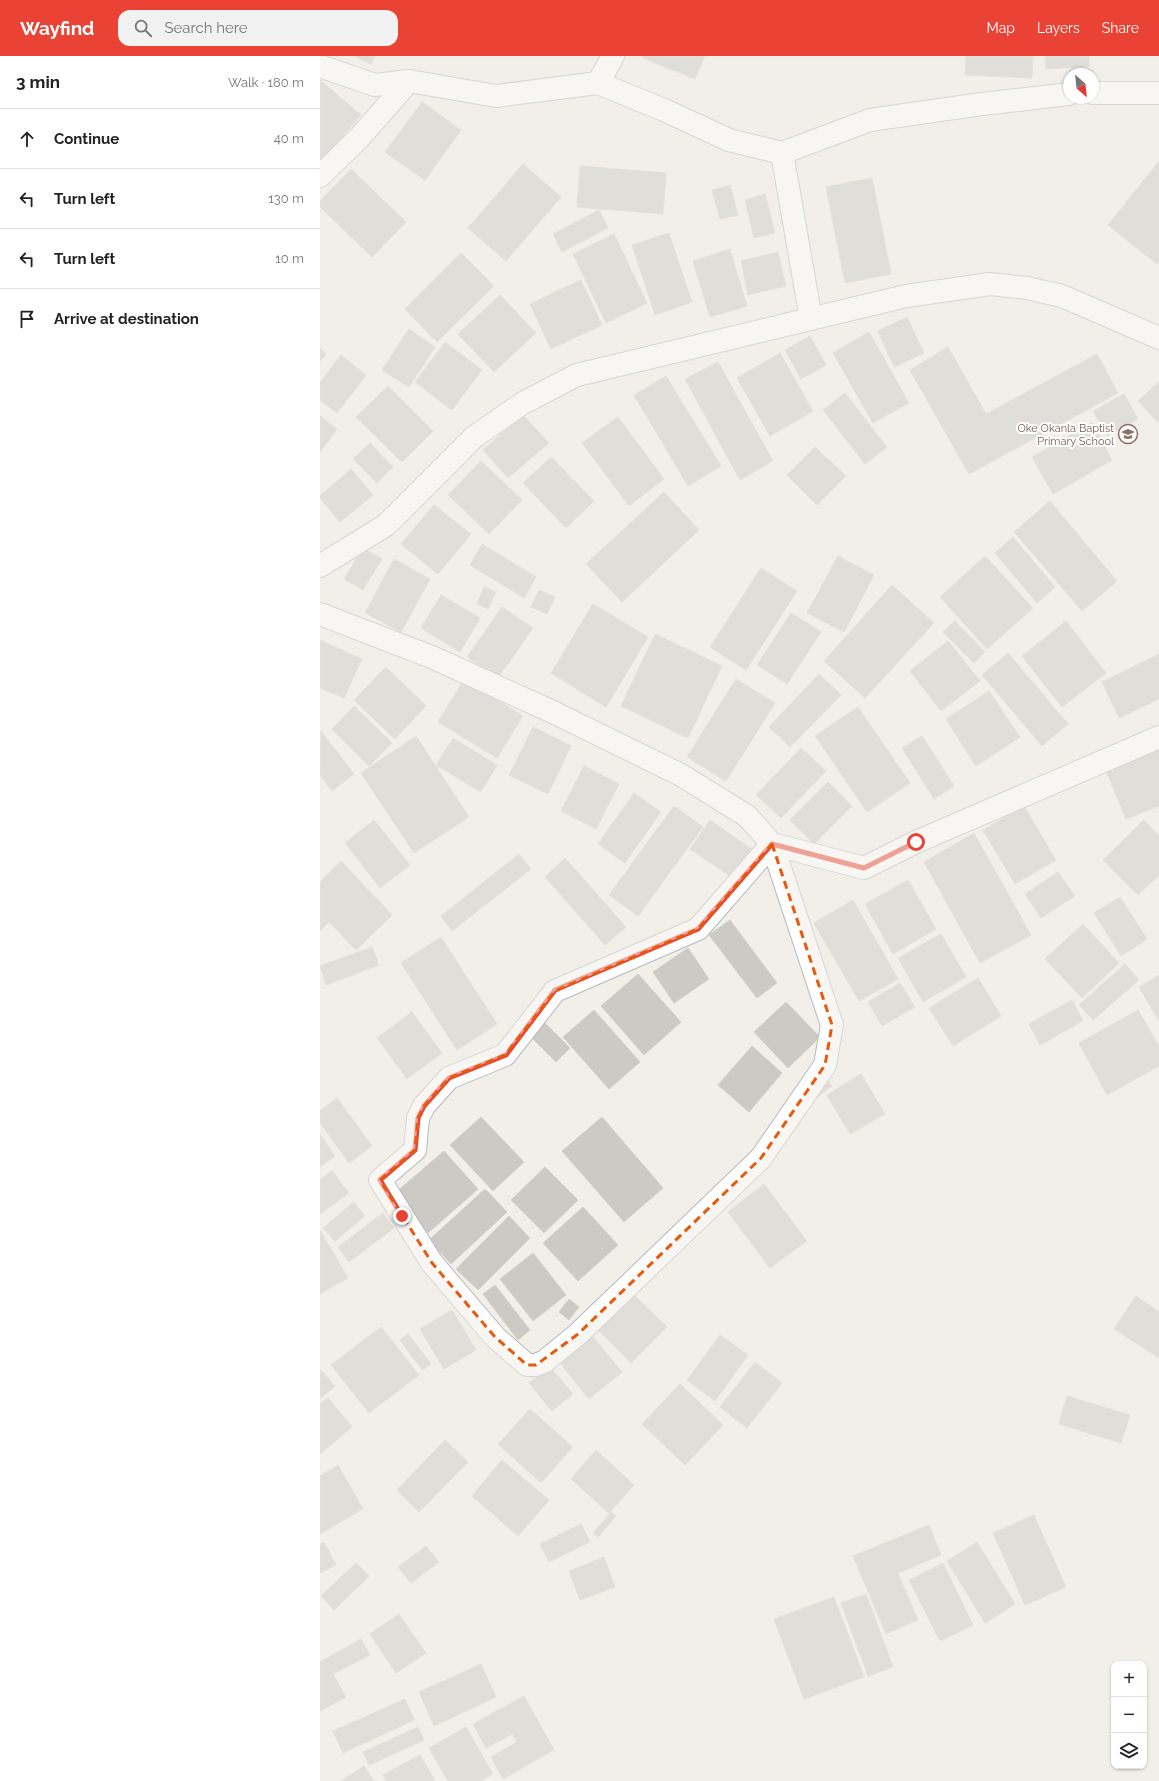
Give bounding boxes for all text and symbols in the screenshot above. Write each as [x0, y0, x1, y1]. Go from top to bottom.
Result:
search box [118, 10, 398, 46]
text: Wayfind [20, 17, 94, 39]
icon: search [132, 17, 154, 39]
text: Search here [164, 19, 248, 37]
text: Map [987, 20, 1015, 36]
text: Layers [1037, 20, 1080, 36]
text: Share [1102, 20, 1139, 36]
north arrow [1063, 68, 1099, 104]
text: 3 min [16, 72, 60, 92]
text: Walk · 180 m [228, 75, 304, 90]
icon: ahead [16, 128, 38, 150]
text: Continue [54, 130, 119, 148]
text: 40 m [274, 131, 304, 146]
icon: left [16, 188, 38, 210]
text: Turn left [54, 190, 115, 208]
text: 130 m [268, 191, 304, 206]
icon: left [16, 248, 38, 270]
text: Turn left [54, 250, 115, 268]
text: 10 m [275, 251, 304, 266]
icon: arrive [16, 308, 38, 330]
text: Arrive at destination [54, 310, 199, 328]
place label: Oke Okanla Baptist Primary School [1018, 422, 1114, 448]
school or university icon: Oke Okanla Baptist Primary School [1117, 423, 1139, 445]
route start [907, 833, 925, 851]
route end [393, 1207, 411, 1225]
map controls [1111, 1661, 1147, 1769]
button: + [1111, 1661, 1147, 1697]
button: − [1111, 1697, 1147, 1733]
button: layers [1111, 1733, 1147, 1769]

